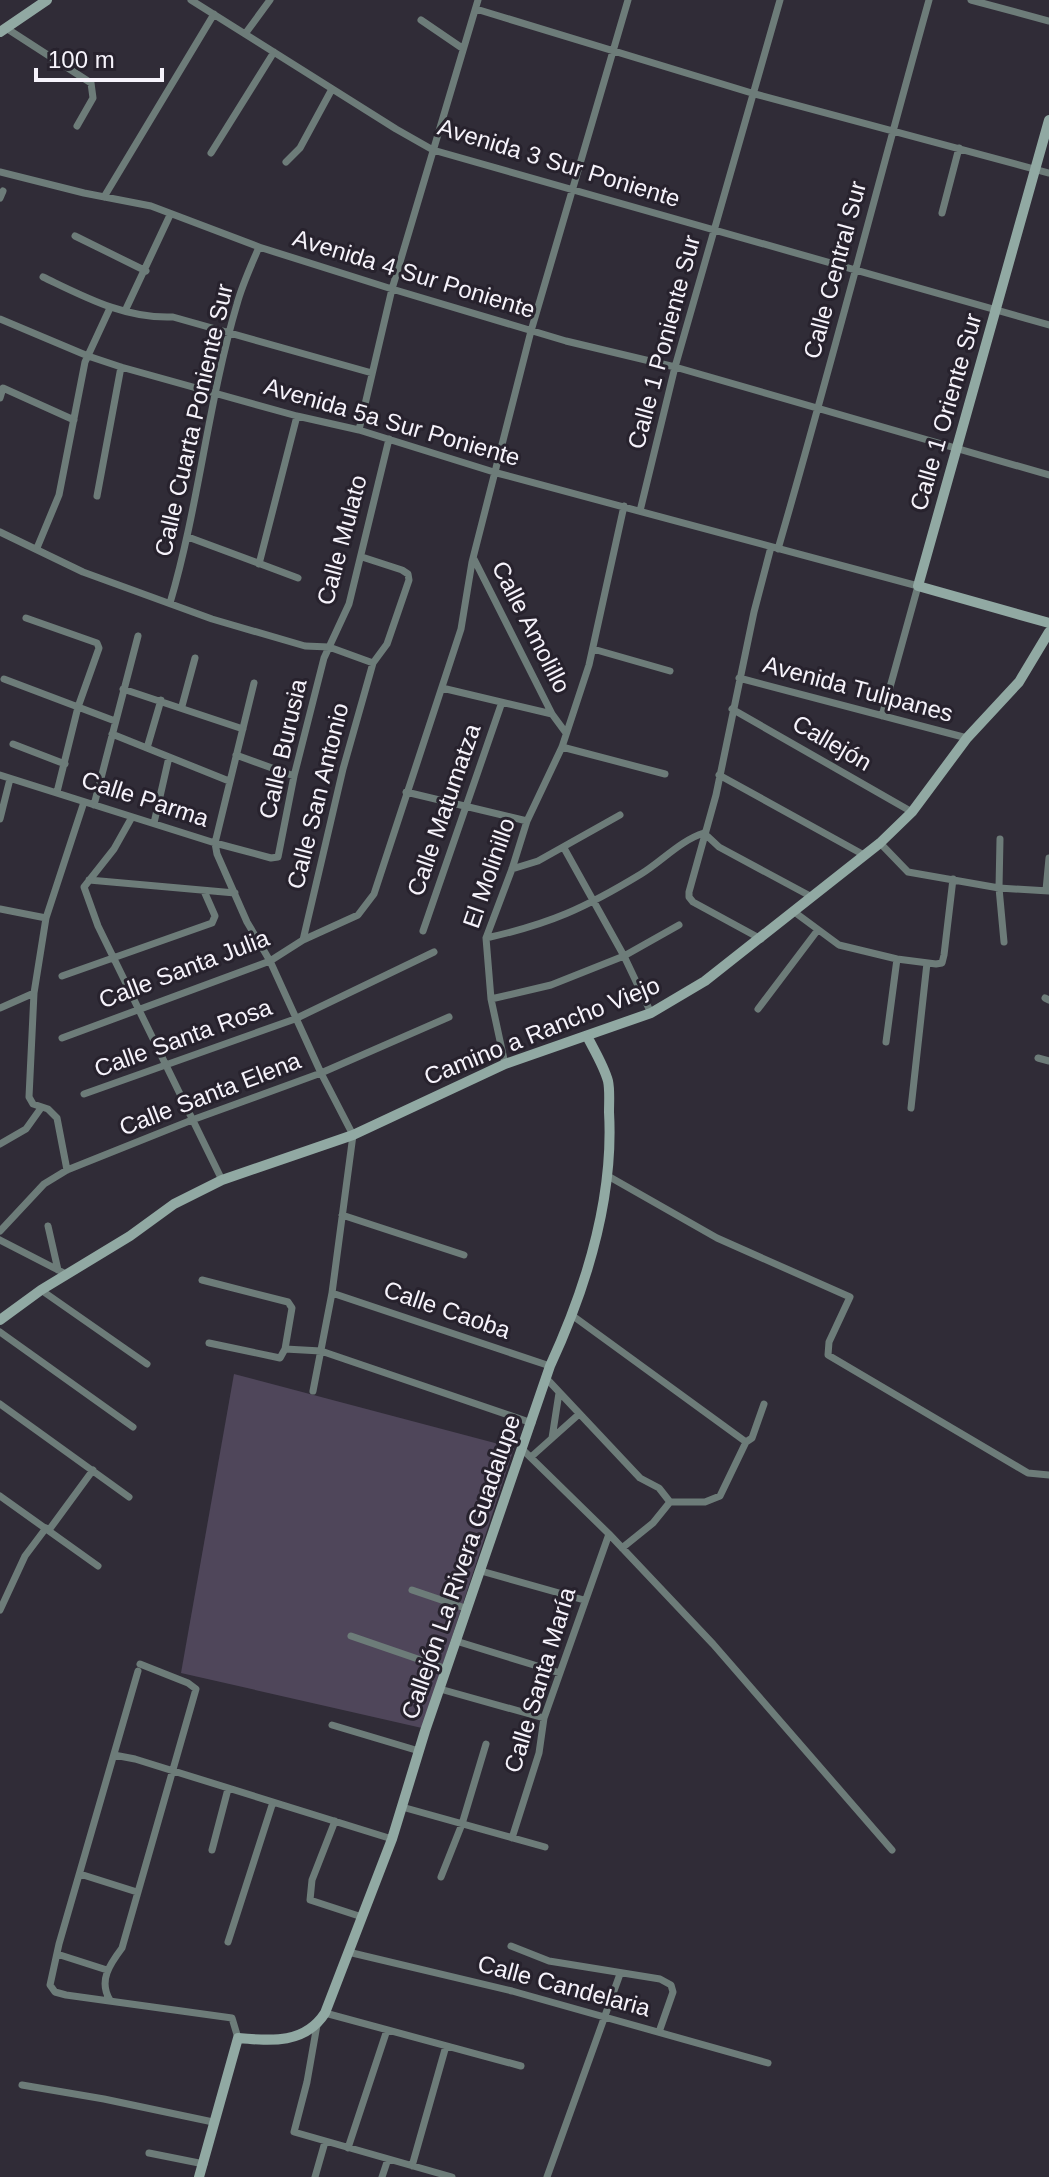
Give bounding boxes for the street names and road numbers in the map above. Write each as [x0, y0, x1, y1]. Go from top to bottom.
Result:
street label: Avenida 3 Sur Poniente [435, 113, 683, 212]
street label: Calle Central Sur [798, 178, 871, 362]
street label: Avenida 4 Sur Poniente [290, 224, 538, 323]
street label: Calle 1 Poniente Sur [622, 232, 705, 452]
street label: Calle Cuarta Poniente Sur [149, 281, 238, 559]
street label: Calle 1 Oriente Sur [904, 310, 987, 514]
street label: Avenida 5a Sur Poniente [261, 372, 523, 471]
street label: Calle Mulato [311, 472, 372, 608]
street label: Calle Amolillo [487, 556, 576, 697]
street label: Avenida Tulipanes [760, 650, 956, 727]
street label: Calle Burusia [253, 676, 312, 821]
street label: Calle San Antonio [281, 700, 354, 892]
street label: Callejón [788, 709, 877, 776]
street label: Calle Matumatza [401, 720, 486, 899]
street label: Calle Parma [78, 765, 213, 832]
street label: El Molinillo [457, 814, 520, 931]
street label: Calle Santa Julia [95, 923, 273, 1013]
street label: Camino a Rancho Viejo [420, 971, 664, 1090]
street label: Calle Santa Rosa [90, 993, 276, 1082]
street label: Calle Santa Elena [115, 1046, 305, 1141]
street label: Calle Caoba [380, 1275, 515, 1344]
street label: Callejón La Rivera Guadalupe [396, 1411, 525, 1723]
street label: Calle Santa María [499, 1583, 581, 1776]
street label: Calle Candelaria [475, 1950, 654, 2022]

